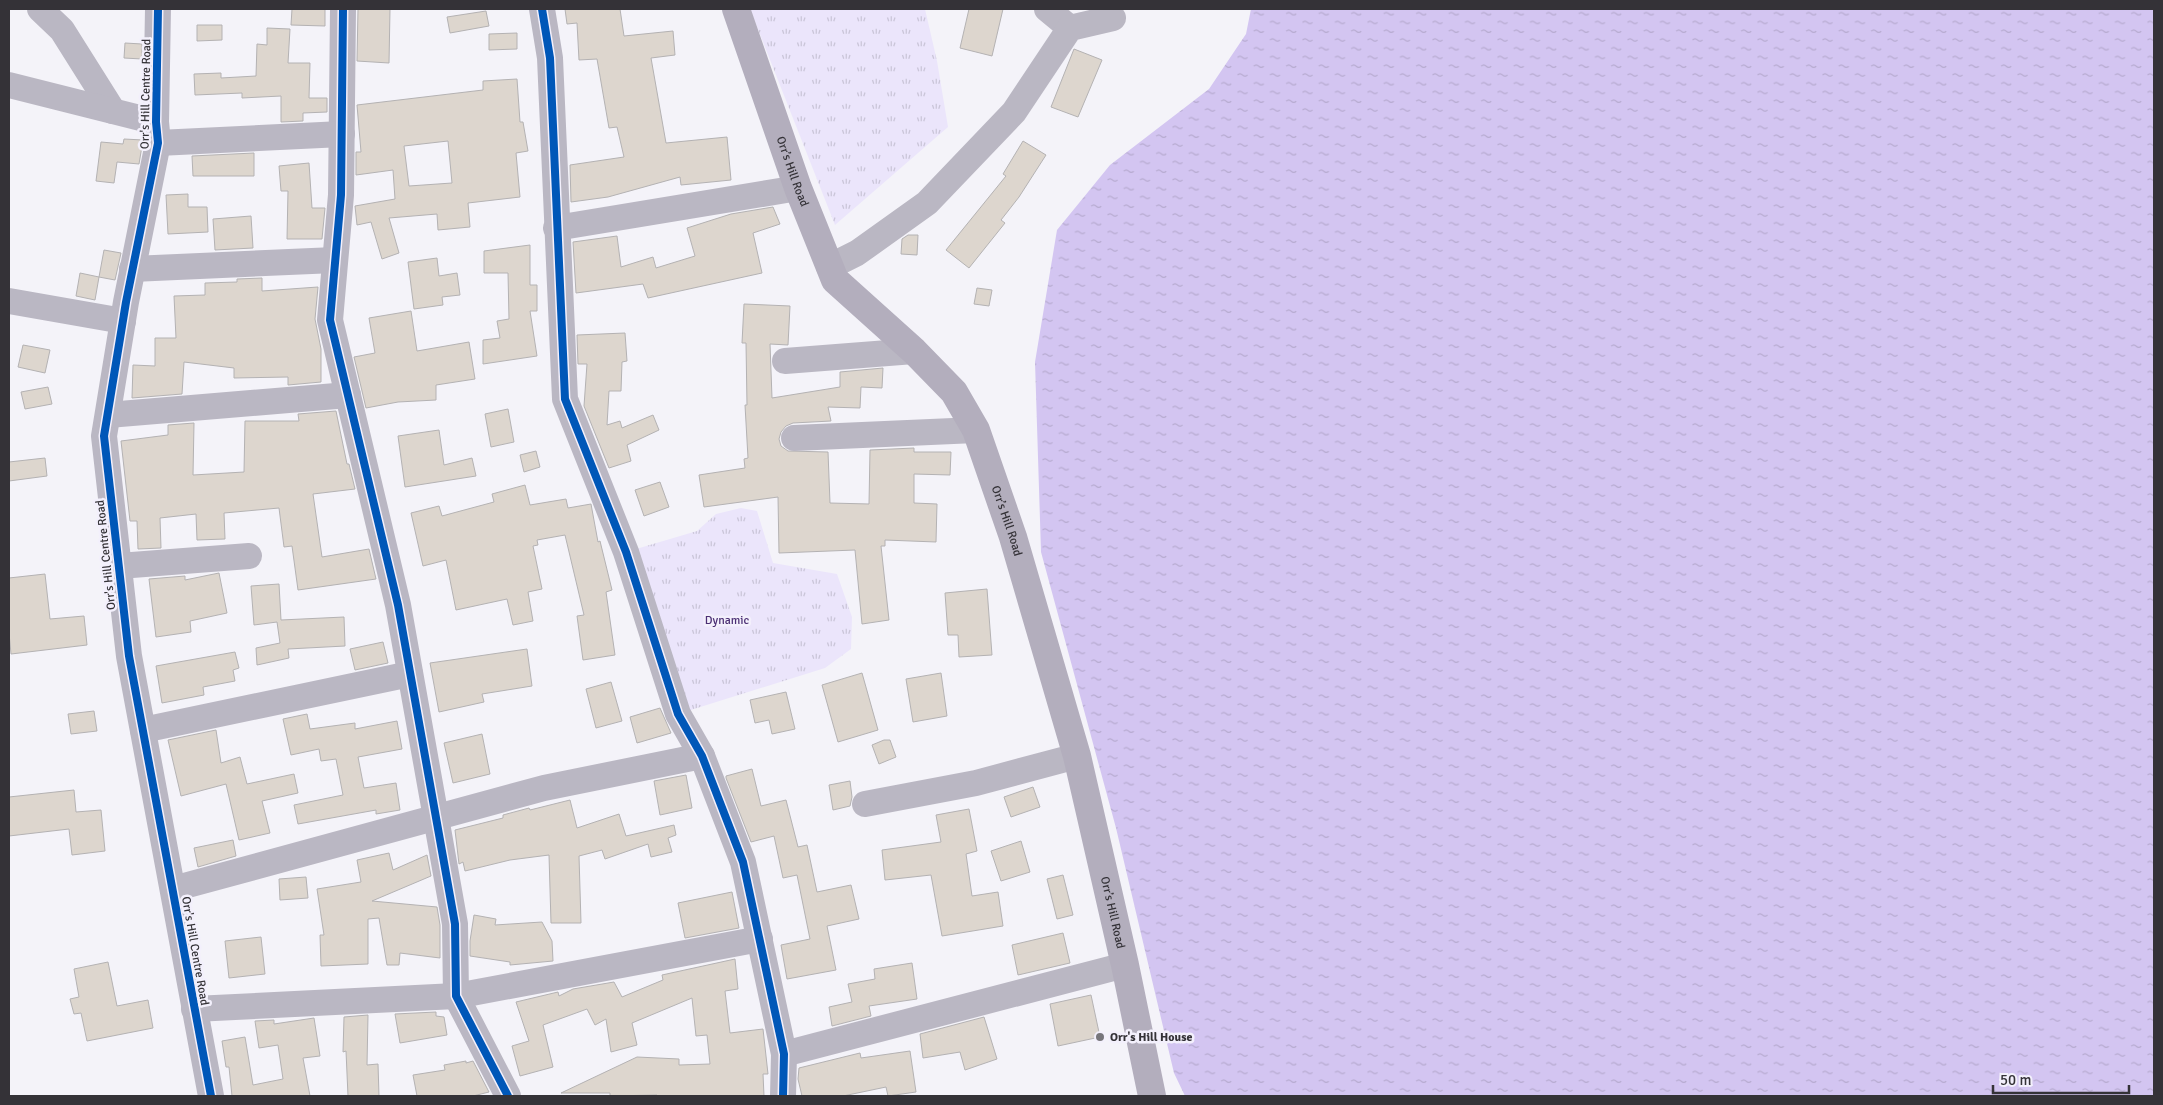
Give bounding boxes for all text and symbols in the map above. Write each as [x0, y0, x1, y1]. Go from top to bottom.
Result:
street label: Orr's Hill Centre Road [138, 39, 154, 149]
street label: Orr’s Hill Road [773, 134, 812, 209]
street label: Orr’s Hill Road [988, 484, 1026, 558]
street label: Orr's Hill Centre Road [93, 499, 119, 611]
park label: Dynamic [705, 613, 750, 628]
street label: Orr’s Hill Road [1097, 875, 1128, 950]
street label: Orr's Hill Centre Road [178, 895, 212, 1007]
place label: Orr's Hill House [1110, 1030, 1193, 1045]
marker: Orr's Hill House [1094, 1031, 1106, 1043]
scale bar [1993, 1062, 2129, 1094]
text: 50 m [2000, 1071, 2031, 1089]

